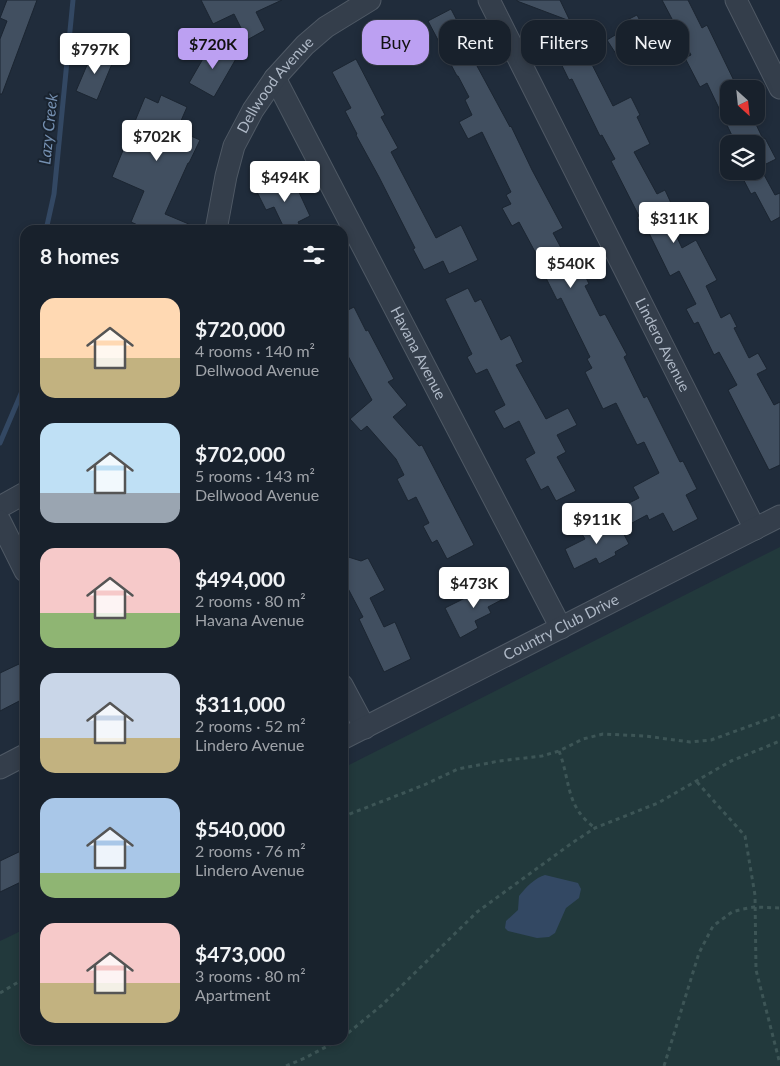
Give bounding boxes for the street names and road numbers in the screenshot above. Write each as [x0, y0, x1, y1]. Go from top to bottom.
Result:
street label: Dellwood Avenue [233, 32, 316, 136]
street label: Lindero Avenue [632, 294, 694, 394]
street label: Havana Avenue [387, 303, 451, 402]
street label: Country Club Drive [500, 590, 622, 663]

